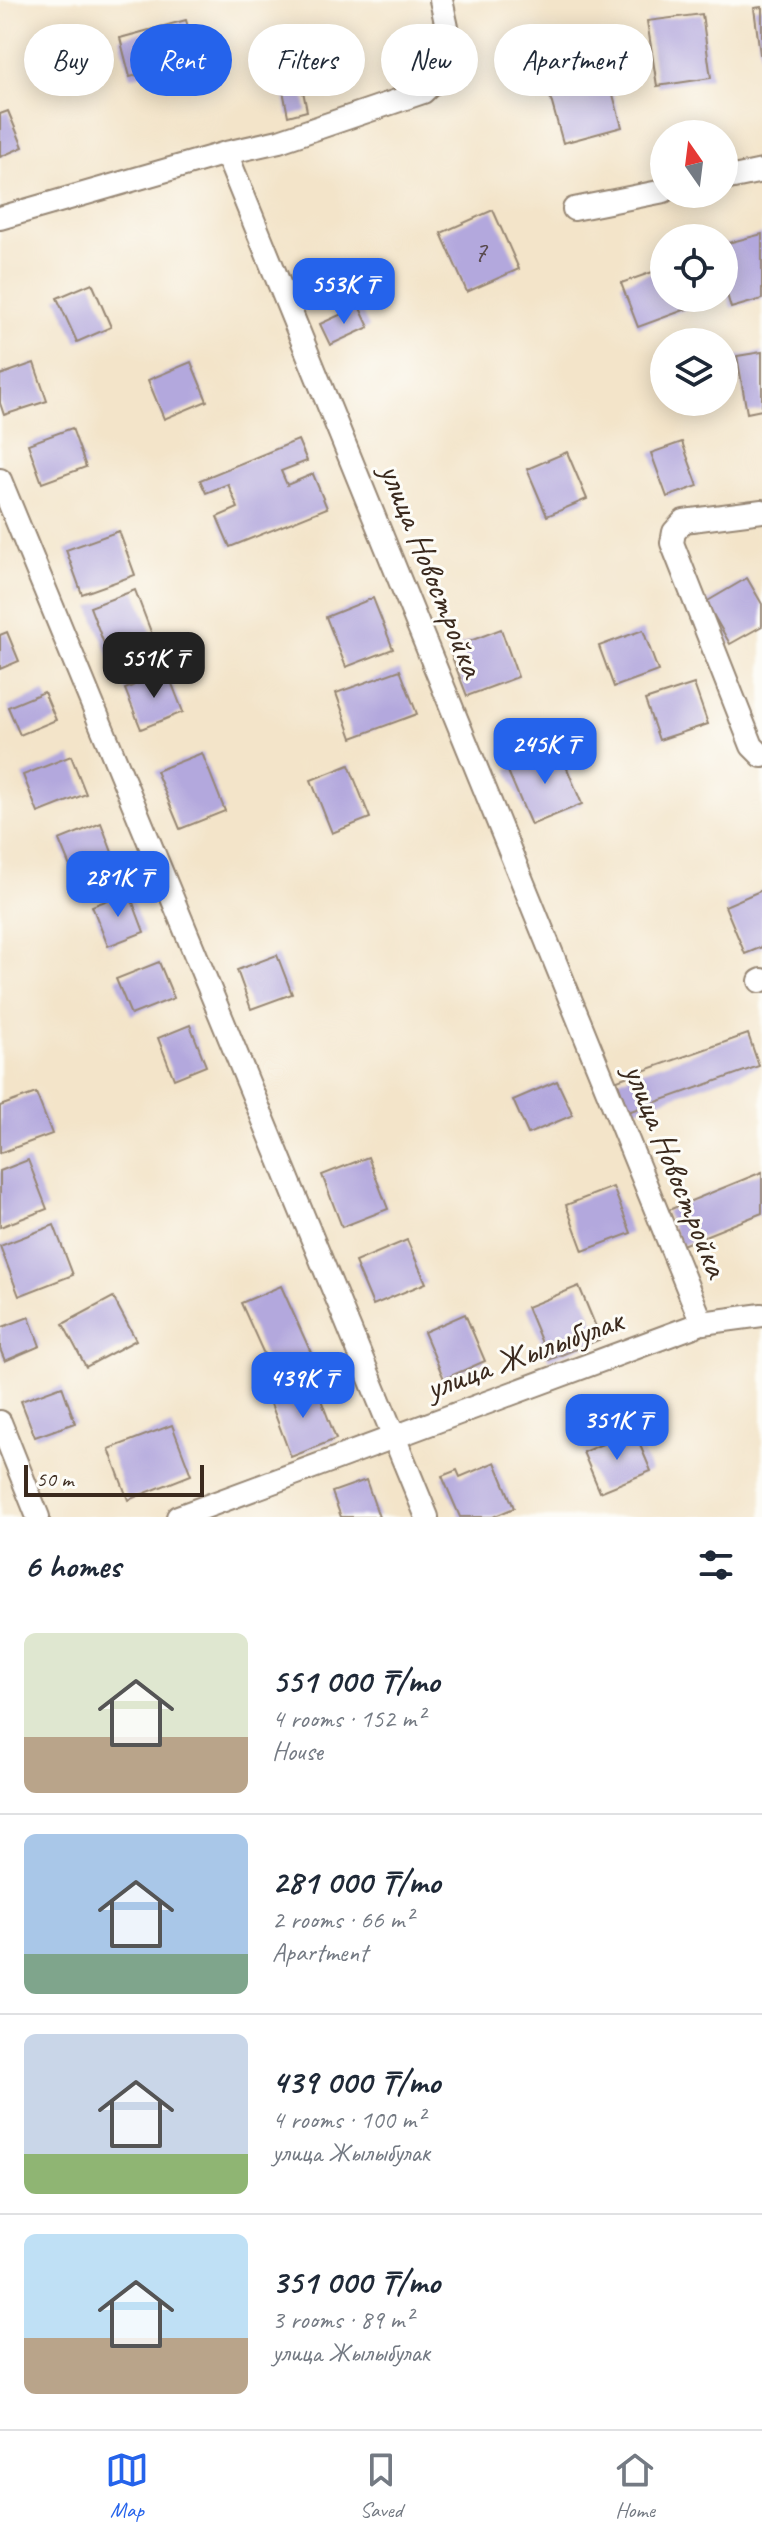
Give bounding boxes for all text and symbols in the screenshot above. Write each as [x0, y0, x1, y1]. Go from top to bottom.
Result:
chip: Buy [24, 24, 114, 96]
chip: Rent [130, 24, 232, 96]
chip: Filters [248, 24, 365, 96]
chip: New [381, 24, 478, 96]
chip: Apartment [494, 24, 653, 96]
north arrow [650, 120, 738, 208]
map controls [650, 120, 738, 416]
button: locate [650, 224, 738, 312]
house number: 7 [473, 232, 488, 270]
pin: 553K ₸ [279, 258, 409, 326]
text: 553K ₸ [311, 267, 377, 300]
button: layers [650, 328, 738, 416]
street label: улица Новостройка [369, 455, 496, 685]
pin: 551K ₸ [89, 632, 219, 700]
text: 551K ₸ [121, 641, 187, 674]
pin: 245K ₸ [480, 718, 610, 786]
text: 245K ₸ [512, 727, 578, 760]
pin: 281K ₸ [53, 851, 183, 919]
text: 281K ₸ [84, 860, 152, 893]
street label: улица Новостройка [613, 1055, 740, 1285]
street label: улица Жылыбулак [418, 1297, 631, 1410]
pin: 439K ₸ [238, 1352, 368, 1420]
text: 439K ₸ [270, 1361, 336, 1394]
pin: 351K ₸ [552, 1394, 682, 1462]
text: 351K ₸ [584, 1403, 650, 1436]
scale bar [24, 1461, 204, 1497]
text: 50 m [36, 1465, 73, 1493]
icon: filters [694, 1543, 738, 1587]
text: 6 homes [24, 1544, 121, 1587]
text: 551 000 ₸/mo [272, 1659, 439, 1702]
icon: home [88, 1665, 184, 1761]
text: 4 rooms · 152 m² [272, 1702, 424, 1735]
text: House [272, 1735, 323, 1768]
text: 281 000 ₸/mo [272, 1860, 440, 1903]
icon: home [88, 1866, 184, 1962]
text: 2 rooms · 66 m² [272, 1903, 413, 1936]
text: Apartment [272, 1936, 368, 1969]
text: 439 000 ₸/mo [272, 2060, 440, 2103]
icon: home [88, 2066, 184, 2162]
text: 4 rooms · 100 m² [272, 2103, 424, 2136]
text: улица Жылыбулак [272, 2136, 430, 2169]
text: 351 000 ₸/mo [272, 2260, 440, 2303]
icon: home [88, 2266, 184, 2362]
text: 3 rooms · 89 m² [272, 2303, 413, 2336]
text: улица Жылыбулак [272, 2336, 430, 2369]
tab: Map [105, 2448, 149, 2524]
tab: Saved [359, 2448, 403, 2524]
tab: Home [613, 2448, 657, 2524]

